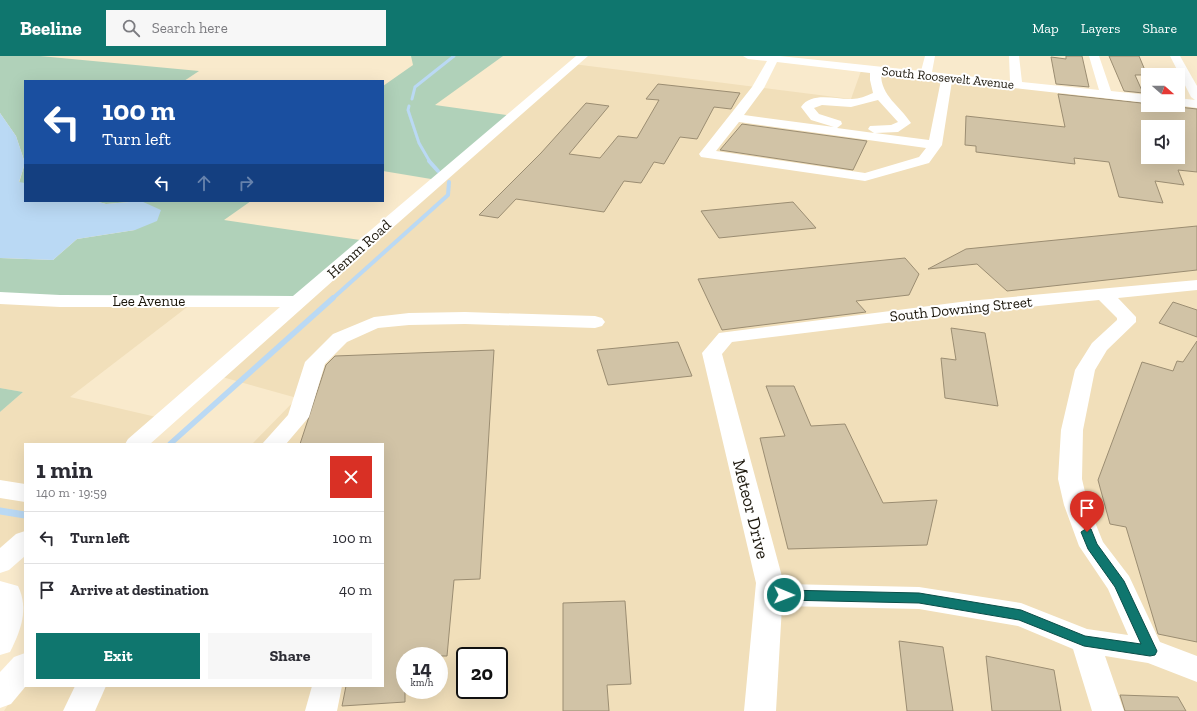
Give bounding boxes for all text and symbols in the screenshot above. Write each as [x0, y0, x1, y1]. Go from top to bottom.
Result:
search box [106, 10, 386, 46]
text: Beeline [20, 17, 82, 40]
icon: search [120, 17, 142, 39]
text: Search here [152, 19, 228, 37]
text: Map [1032, 20, 1059, 37]
text: Layers [1081, 20, 1120, 37]
text: Share [1142, 20, 1177, 37]
street label: South Roosevelt Avenue [881, 63, 1015, 92]
north arrow [1141, 68, 1185, 112]
map controls [1141, 68, 1185, 164]
text: 100 m [102, 94, 175, 127]
icon: left [36, 96, 88, 148]
button: sound [1141, 120, 1185, 164]
text: Turn left [102, 128, 171, 150]
icon: left [151, 172, 173, 194]
icon: ahead [193, 172, 215, 194]
icon: right [235, 172, 257, 194]
street label: Hemm Road [323, 215, 395, 282]
street label: Lee Avenue [113, 292, 185, 310]
street label: South Downing Street [889, 293, 1034, 325]
text: 1 min [36, 455, 93, 484]
button: close [330, 456, 372, 498]
street label: Meteor Drive [728, 457, 774, 561]
text: 140 m · 19:59 [36, 485, 107, 500]
pin [1070, 491, 1104, 532]
icon: arrive [1076, 497, 1098, 519]
icon: left [36, 527, 58, 549]
text: Turn left [70, 529, 130, 547]
text: 100 m [333, 529, 372, 547]
position arrow [763, 574, 805, 616]
icon: arrive [36, 579, 58, 601]
text: Arrive at destination [70, 581, 209, 599]
text: 40 m [339, 581, 372, 599]
button: Exit [36, 633, 200, 679]
button: Share [208, 633, 372, 679]
speed limit sign: 20 [456, 647, 508, 699]
text: 14 [412, 656, 432, 680]
text: km/h [411, 677, 433, 689]

